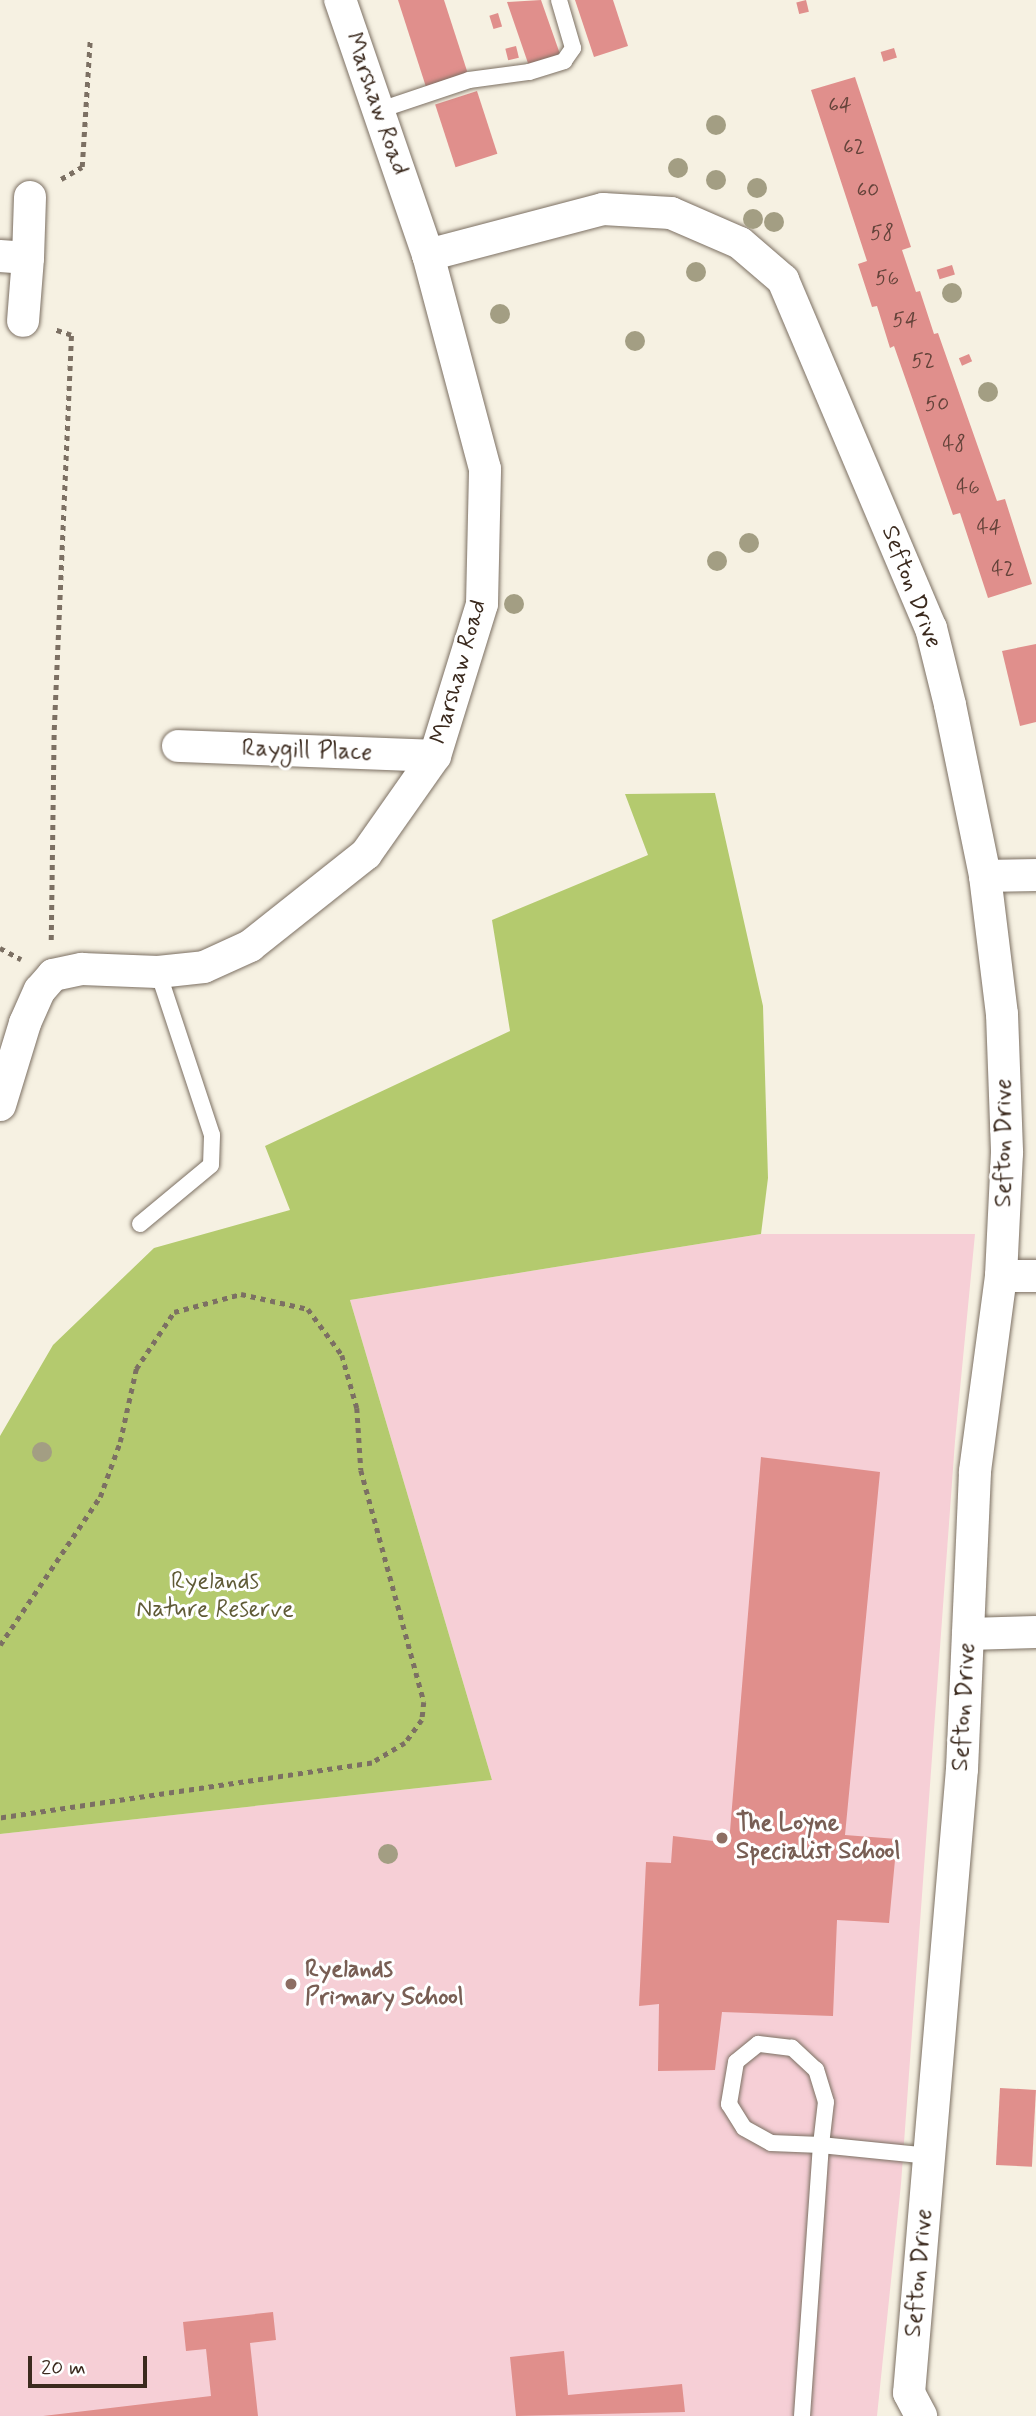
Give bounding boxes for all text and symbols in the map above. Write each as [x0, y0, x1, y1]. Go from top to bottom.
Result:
street label: Marshaw Road [338, 30, 414, 178]
house number: 64 [828, 92, 852, 118]
house number: 62 [843, 134, 865, 160]
house number: 60 [857, 177, 879, 203]
house number: 58 [870, 220, 894, 246]
house number: 56 [875, 265, 899, 291]
house number: 54 [892, 307, 918, 333]
house number: 52 [911, 348, 935, 374]
house number: 50 [925, 391, 949, 417]
house number: 48 [942, 431, 966, 457]
house number: 46 [956, 474, 980, 500]
house number: 44 [977, 514, 1001, 540]
street label: Sefton Drive [875, 523, 947, 651]
house number: 42 [991, 556, 1015, 582]
street label: Marshaw Road [425, 597, 493, 747]
street label: Raygill Place [243, 734, 371, 768]
street label: Sefton Drive [990, 1080, 1018, 1206]
park label: Ryelands Nature Reserve [135, 1568, 295, 1624]
street label: Sefton Drive [946, 1643, 982, 1771]
place label: The Loyne Specialist School [736, 1810, 900, 1866]
marker: The Loyne Specialist School [714, 1830, 730, 1846]
place label: Ryelands Primary School [305, 1956, 463, 2012]
marker: Ryelands Primary School [283, 1976, 299, 1992]
street label: Sefton Drive [899, 2209, 939, 2337]
scale bar [32, 2342, 150, 2386]
text: 20 m [41, 2354, 86, 2382]

